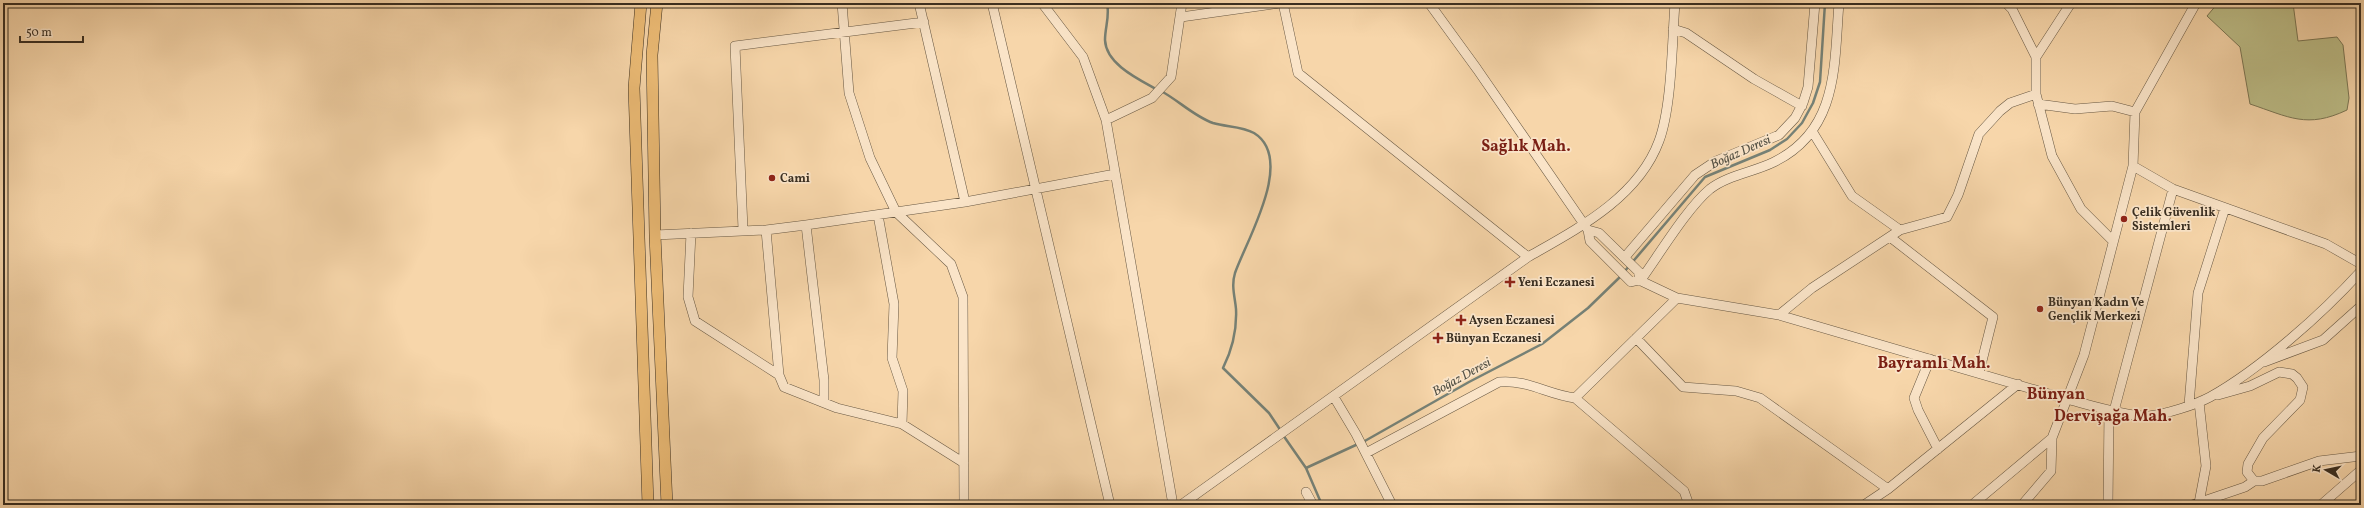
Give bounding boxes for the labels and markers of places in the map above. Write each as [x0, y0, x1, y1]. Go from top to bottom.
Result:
place label: Cami [780, 171, 810, 187]
marker: Cami [767, 173, 777, 183]
place label: Çelik Güvenlik Sistemleri [2132, 205, 2216, 235]
marker: Çelik Güvenlik Sistemleri [2119, 214, 2129, 224]
place label: Yeni Eczanesi [1518, 275, 1595, 291]
marker: Yeni Eczanesi [1505, 277, 1515, 287]
place label: Bünyan Kadın Ve Gençlik Merkezi [2048, 295, 2144, 325]
marker: Bünyan Kadın Ve Gençlik Merkezi [2035, 304, 2045, 314]
place label: Aysen Eczanesi [1469, 313, 1555, 329]
marker: Aysen Eczanesi [1456, 315, 1466, 325]
place label: Bünyan Eczanesi [1446, 331, 1541, 347]
marker: Bünyan Eczanesi [1433, 333, 1443, 343]

